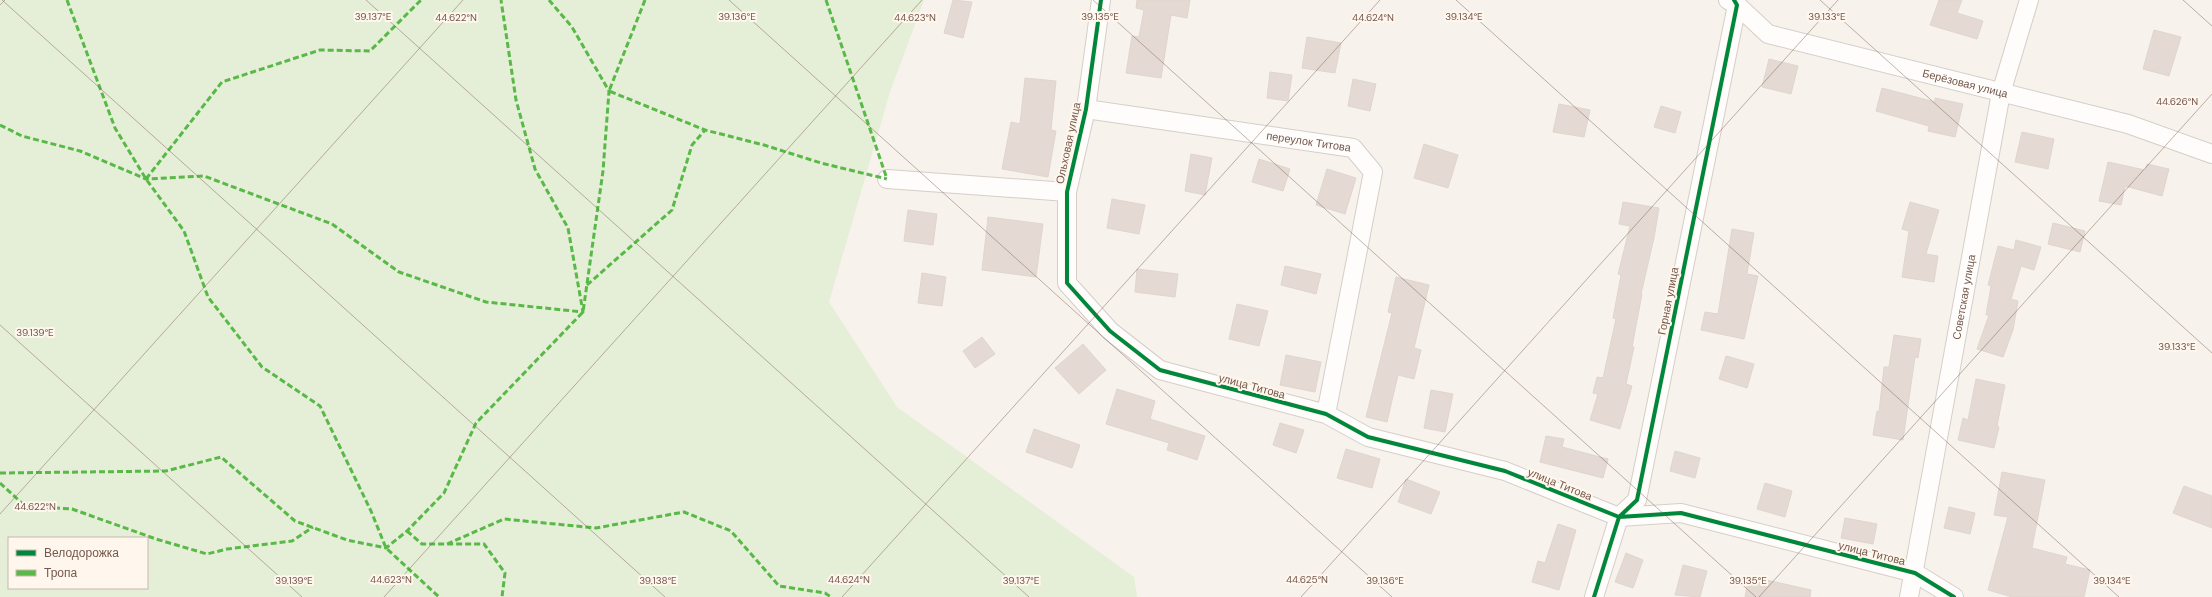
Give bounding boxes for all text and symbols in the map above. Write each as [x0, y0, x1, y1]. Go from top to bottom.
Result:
text: 39.137°E [355, 10, 392, 23]
text: 39.136°E [718, 10, 756, 23]
text: 39.135°E [1081, 10, 1119, 23]
text: 39.134°E [1445, 10, 1483, 23]
text: 39.133°E [1808, 10, 1846, 23]
text: 44.622°N [435, 11, 477, 24]
text: 44.623°N [894, 11, 936, 24]
text: 44.624°N [1352, 11, 1394, 24]
street label: Берёзовая улица [1921, 66, 2010, 101]
text: 44.626°N [2156, 95, 2198, 108]
street label: Ольховая улица [1053, 100, 1084, 185]
street label: переулок Титова [1265, 128, 1353, 155]
street label: Советская улица [1949, 252, 1979, 341]
street label: Горная улица [1655, 265, 1682, 336]
text: 39.139°E [16, 326, 54, 339]
text: 39.133°E [2158, 340, 2196, 353]
street label: улица Титова [1217, 370, 1288, 402]
street label: улица Титова [1526, 465, 1595, 504]
text: 44.622°N [14, 500, 56, 513]
legend [8, 537, 148, 589]
street label: улица Титова [1837, 538, 1908, 568]
text: Велодорожка [44, 545, 119, 561]
text: Тропа [44, 565, 78, 581]
text: 44.623°N [370, 573, 412, 586]
text: 44.624°N [828, 573, 870, 586]
text: 44.625°N [1286, 573, 1328, 586]
text: 39.139°E [275, 574, 313, 587]
text: 39.138°E [639, 574, 677, 587]
text: 39.137°E [1003, 574, 1040, 587]
text: 39.136°E [1366, 574, 1404, 587]
text: 39.135°E [1729, 574, 1767, 587]
text: 39.134°E [2093, 574, 2131, 587]

